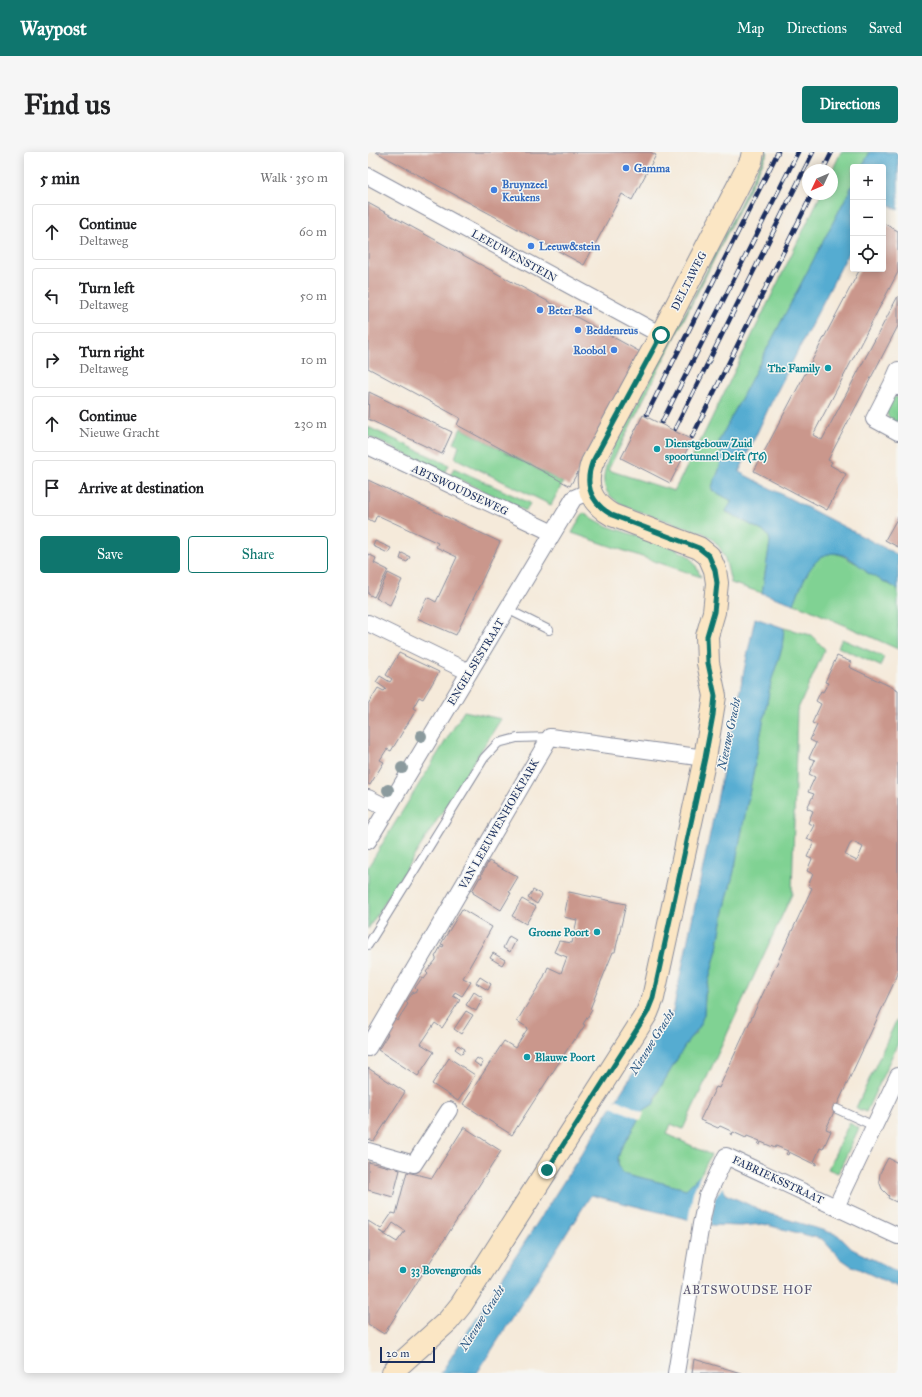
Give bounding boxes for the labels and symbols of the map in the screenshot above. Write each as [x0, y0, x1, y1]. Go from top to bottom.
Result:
place label: Gamma [634, 162, 670, 175]
marker: Gamma [621, 163, 631, 173]
north arrow [802, 164, 838, 200]
place label: Bruynzeel Keukens [502, 178, 549, 204]
marker: Bruynzeel Keukens [489, 185, 499, 195]
street label: LEEUWENSTEIN [469, 227, 559, 285]
place label: Leeuw&stein [539, 240, 600, 253]
marker: Leeuw&stein [526, 241, 536, 251]
street label: DELTAWEG [668, 249, 710, 313]
place label: Beter Bed [548, 304, 593, 317]
marker: Beter Bed [535, 305, 545, 315]
place label: Beddenreus [586, 324, 638, 337]
marker: Beddenreus [573, 325, 583, 335]
route start [652, 326, 670, 344]
place label: Roobol [573, 344, 607, 357]
marker: Roobol [609, 345, 619, 355]
place label: The Family [767, 362, 821, 376]
marker: The Family [823, 363, 833, 373]
place label: Dienstgebouw Zuid spoortunnel Delft (T6) [665, 437, 767, 464]
marker: Dienstgebouw Zuid spoortunnel Delft (T6) [652, 444, 662, 454]
street label: ABTSWOUDSEWEG [409, 461, 510, 518]
street label: ENGELSESTRAAT [445, 616, 507, 708]
water label: Nieuwe Gracht [714, 695, 744, 772]
street label: VAN LEEUWENHOEKPARK [456, 755, 542, 892]
place label: Groene Poort [529, 926, 589, 939]
marker: Groene Poort [592, 927, 602, 937]
water label: Nieuwe Gracht [626, 1006, 678, 1078]
place label: Blauwe Poort [535, 1051, 595, 1064]
marker: Blauwe Poort [522, 1052, 532, 1062]
street label: FABRIEKSSTRAAT [730, 1153, 826, 1207]
route end [538, 1161, 556, 1179]
place label: 33 Bovengronds [411, 1264, 481, 1278]
marker: 33 Bovengronds [398, 1265, 408, 1275]
water label: Nieuwe Gracht [456, 1282, 508, 1354]
district label: ABTSWOUDSE HOF [682, 1283, 813, 1297]
scale bar [380, 1345, 435, 1364]

